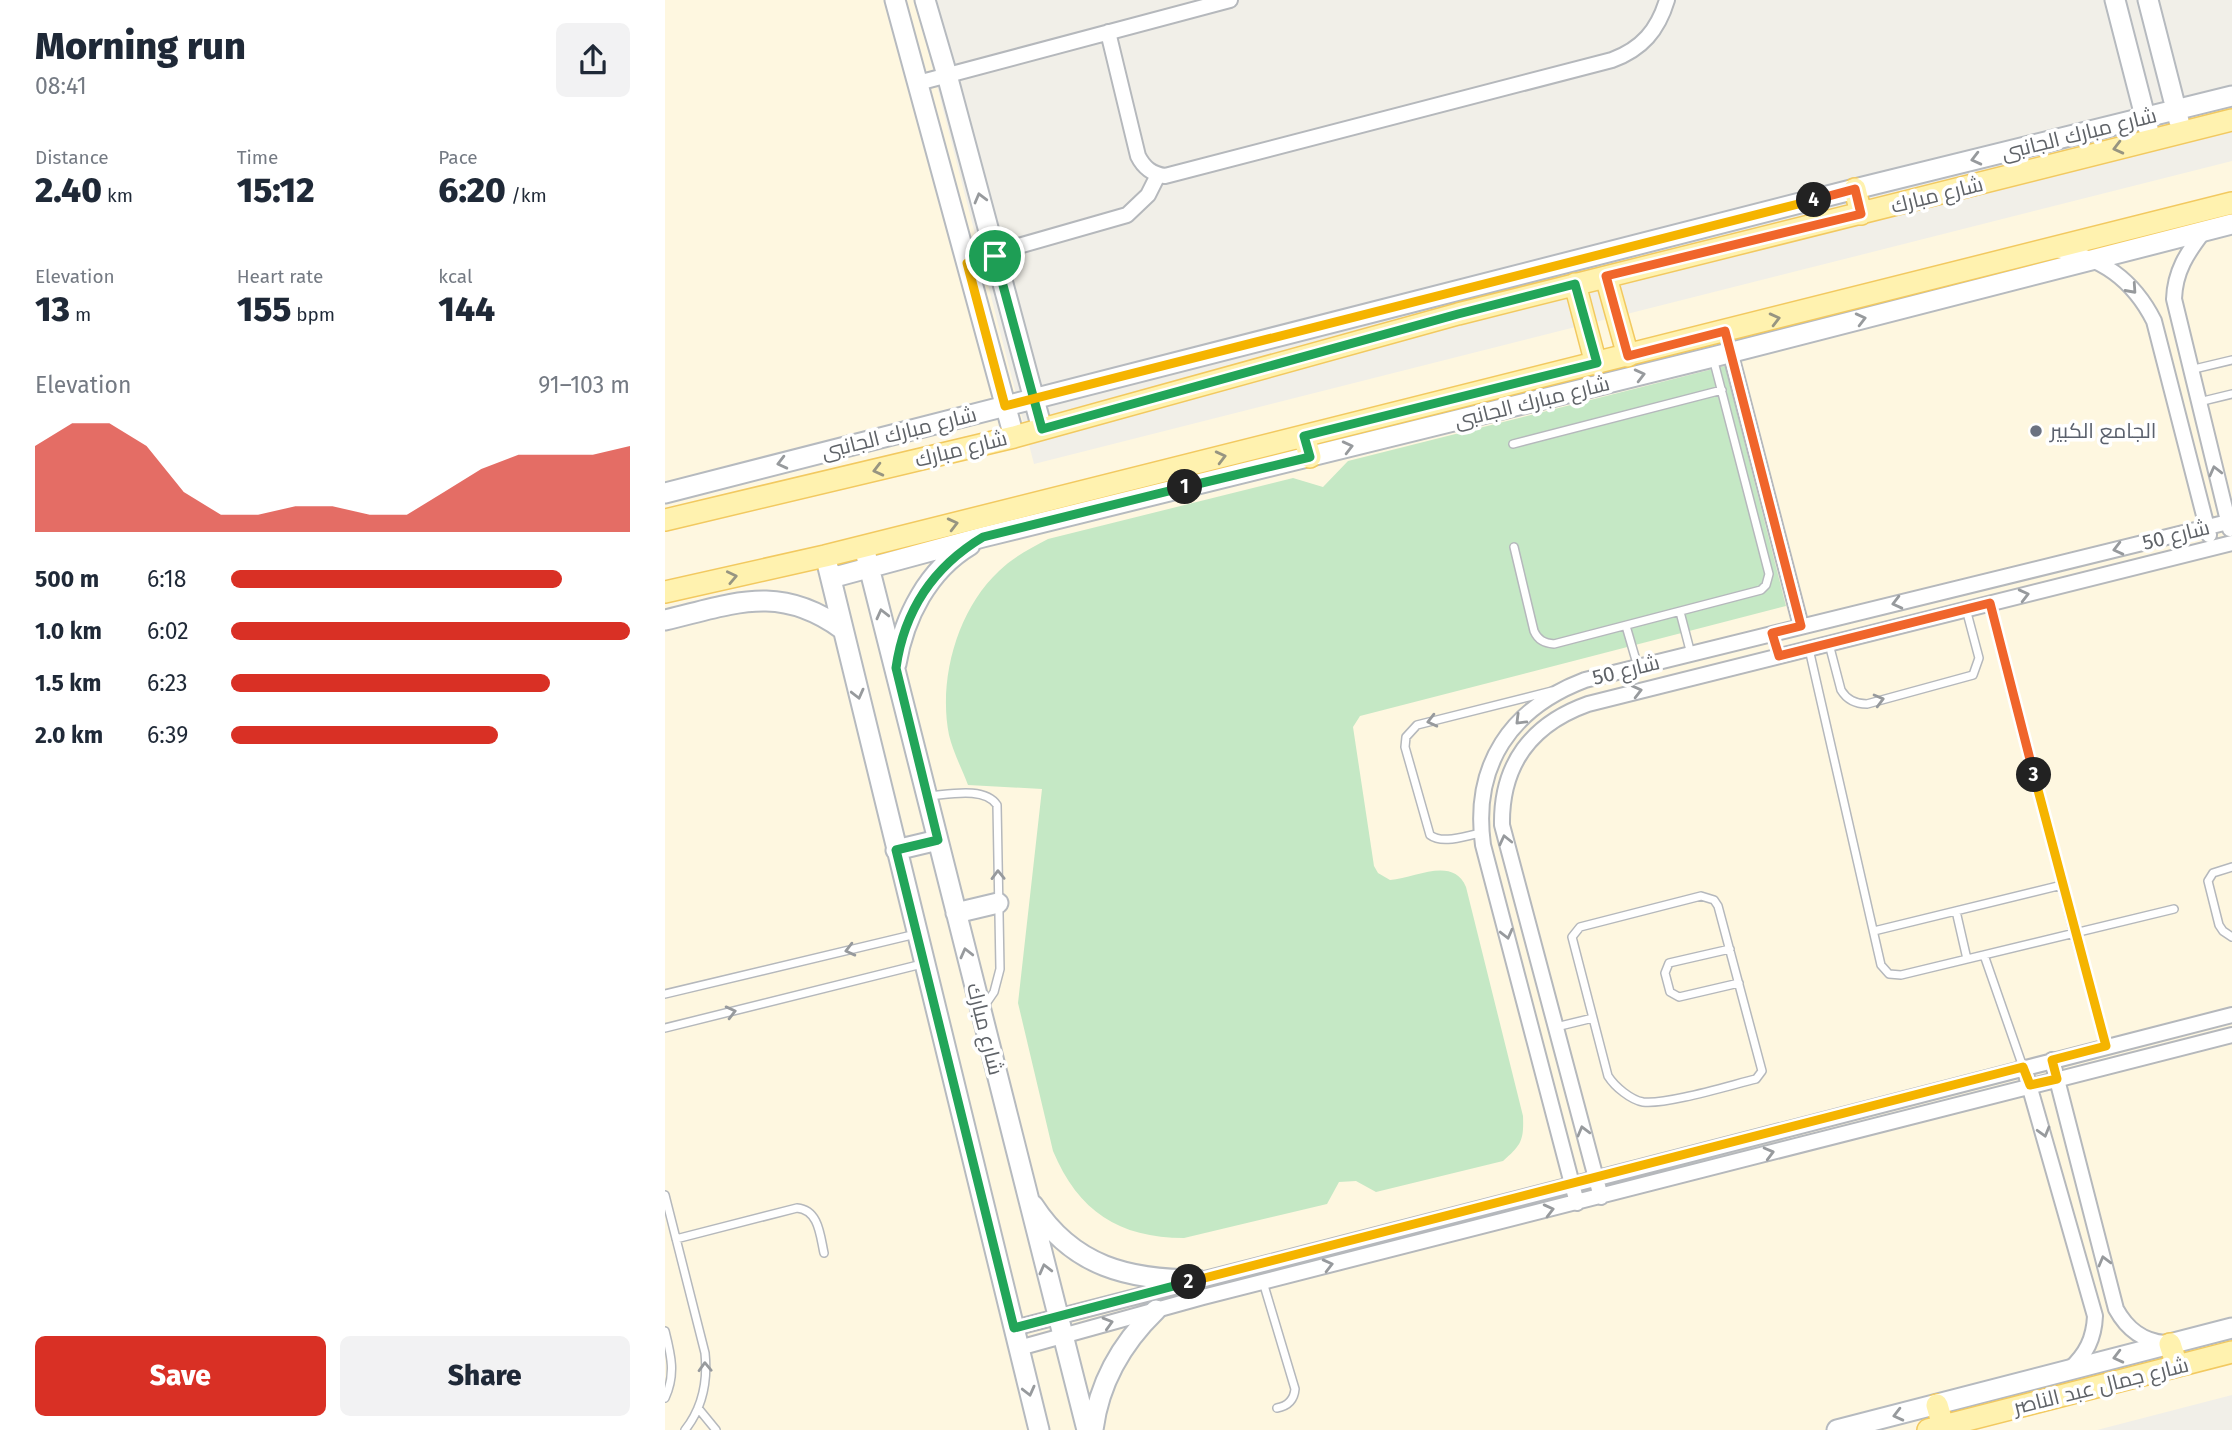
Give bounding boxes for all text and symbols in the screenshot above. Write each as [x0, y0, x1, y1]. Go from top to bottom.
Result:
text: Morning run [35, 23, 246, 69]
button: share [556, 23, 630, 97]
text: 08:41 [35, 72, 87, 100]
street label: شارع مبارك الجانبى [1999, 102, 2159, 167]
one-way arrow [2112, 140, 2124, 154]
text: Distance [35, 146, 109, 169]
text: Time [237, 146, 278, 169]
text: Pace [438, 146, 478, 169]
one-way arrow [1970, 151, 1982, 165]
text: 2.40 [35, 169, 102, 211]
text: 15:12 [237, 169, 314, 211]
text: 6:20 [438, 169, 506, 211]
street label: شارع مبارك [1888, 171, 1986, 220]
pin: 4 [1797, 182, 1831, 218]
text: km [102, 184, 133, 207]
text: /km [506, 184, 547, 207]
text: 4 [1808, 188, 1819, 211]
one-way arrow [974, 192, 988, 204]
pin [965, 226, 1025, 286]
icon: arrive [976, 237, 1014, 275]
text: Elevation [35, 265, 115, 288]
text: Heart rate [237, 265, 323, 288]
text: kcal [438, 265, 473, 288]
one-way arrow [2124, 281, 2136, 294]
text: 13 [35, 288, 70, 330]
text: 155 [237, 288, 291, 330]
text: 144 [438, 288, 495, 330]
text: m [70, 303, 91, 326]
text: bpm [291, 303, 335, 326]
one-way arrow [1769, 313, 1781, 327]
one-way arrow [1855, 313, 1867, 327]
one-way arrow [1634, 369, 1646, 383]
street label: شارع مبارك الجانبى [1452, 370, 1612, 435]
text: Elevation [35, 371, 131, 399]
text: 91–103 m [538, 371, 630, 399]
street label: شارع مبارك الجانبى [819, 402, 979, 464]
place label: الجامع الكبير [2049, 418, 2156, 445]
marker: الجامع الكبير [2028, 423, 2044, 439]
street label: شارع مبارك [912, 425, 1010, 473]
one-way arrow [1342, 441, 1354, 455]
one-way arrow [1215, 451, 1227, 465]
one-way arrow [776, 455, 788, 470]
one-way arrow [872, 462, 884, 476]
one-way arrow [2209, 465, 2223, 477]
pin: 1 [1168, 470, 1203, 504]
text: 1 [1180, 475, 1189, 498]
street label: شارع 50 [2140, 514, 2213, 557]
one-way arrow [947, 518, 959, 532]
one-way arrow [2112, 541, 2124, 555]
text: 500 m [35, 565, 99, 593]
text: 6:18 [147, 565, 187, 593]
one-way arrow [726, 571, 738, 585]
one-way arrow [2018, 589, 2030, 603]
one-way arrow [1891, 595, 1903, 609]
one-way arrow [876, 608, 890, 620]
text: 1.0 km [35, 617, 102, 645]
text: 6:02 [147, 617, 189, 645]
street label: شارع 50 [1590, 649, 1663, 692]
text: 1.5 km [35, 669, 101, 697]
text: 6:23 [147, 669, 188, 697]
one-way arrow [1631, 685, 1643, 699]
one-way arrow [850, 688, 864, 700]
one-way arrow [1873, 694, 1885, 709]
one-way arrow [1515, 712, 1528, 725]
one-way arrow [1426, 713, 1438, 728]
text: 2.0 km [35, 721, 103, 749]
text: 6:39 [147, 721, 188, 749]
pin: 3 [2017, 758, 2051, 792]
text: 3 [2029, 763, 2038, 786]
one-way arrow [1499, 835, 1513, 847]
one-way arrow [990, 869, 1006, 879]
one-way arrow [1499, 928, 1513, 940]
one-way arrow [844, 941, 856, 956]
one-way arrow [960, 947, 974, 959]
street label: شارع مبارك [960, 980, 1009, 1078]
one-way arrow [725, 1006, 737, 1020]
one-way arrow [1577, 1125, 1591, 1137]
one-way arrow [2035, 1126, 2050, 1138]
one-way arrow [1763, 1147, 1775, 1161]
one-way arrow [1543, 1204, 1555, 1218]
one-way arrow [2098, 1255, 2112, 1267]
one-way arrow [1322, 1259, 1334, 1273]
one-way arrow [1039, 1263, 1053, 1275]
pin: 2 [1171, 1264, 1207, 1300]
text: 2 [1184, 1270, 1193, 1293]
one-way arrow [1102, 1317, 1114, 1331]
button: Save [35, 1336, 326, 1416]
button: Share [340, 1336, 630, 1416]
one-way arrow [2113, 1349, 2125, 1363]
street label: شارع جمال عبد الناصر [2010, 1352, 2192, 1422]
one-way arrow [698, 1361, 713, 1372]
one-way arrow [1021, 1385, 1035, 1397]
one-way arrow [1892, 1407, 1904, 1421]

